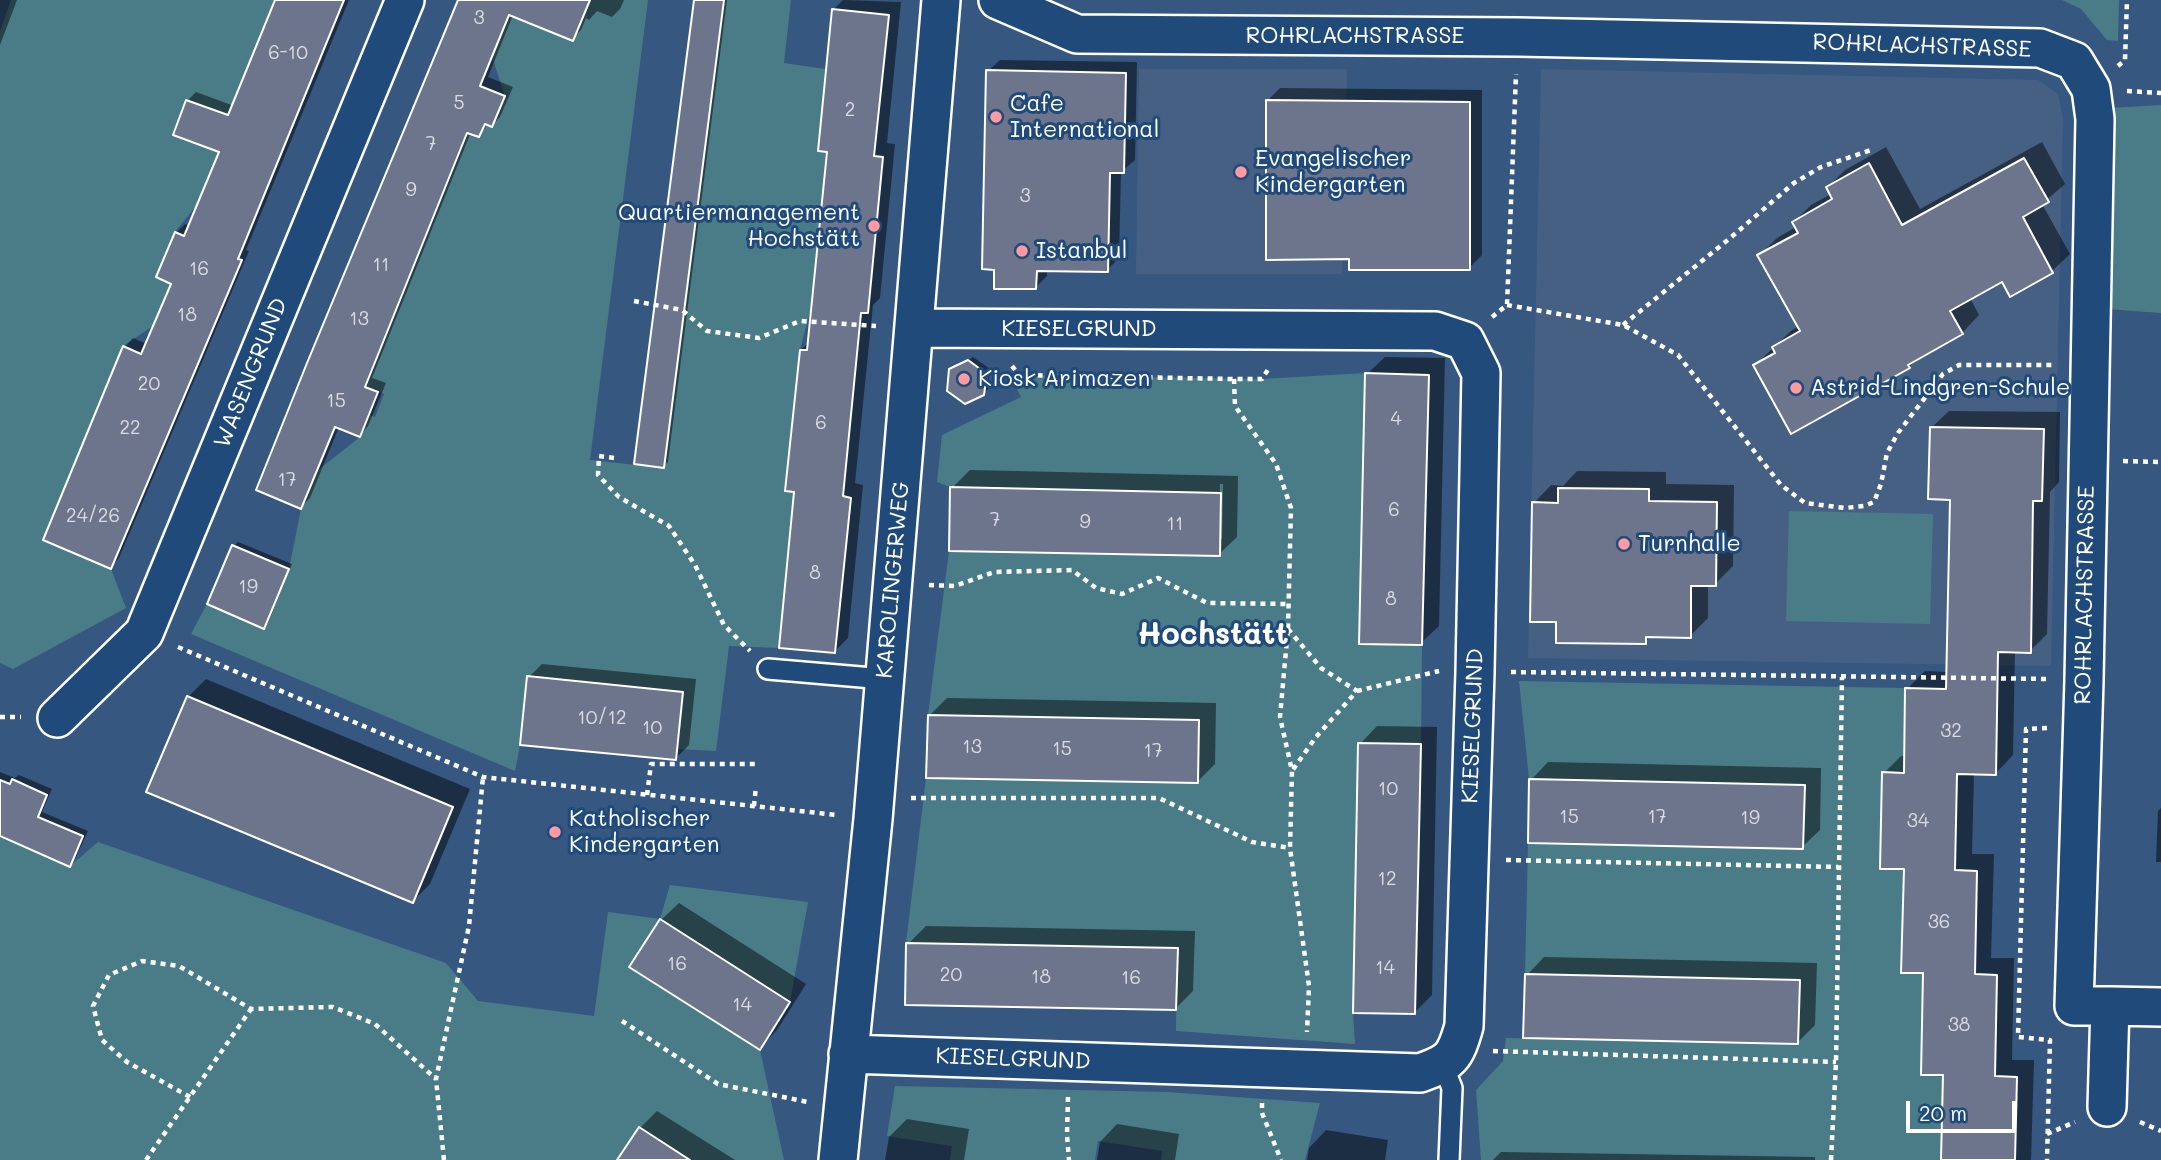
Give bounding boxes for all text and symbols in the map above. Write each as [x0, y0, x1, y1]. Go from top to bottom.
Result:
house number: 3 [473, 7, 485, 29]
street label: ROHRLACHSTRASSE [1245, 22, 1465, 50]
street label: ROHRLACHSTRASSE [1812, 28, 2032, 64]
house number: 6-10 [268, 42, 308, 64]
place label: Cafe International [1010, 90, 1159, 144]
house number: 5 [453, 92, 465, 114]
house number: 2 [845, 99, 855, 121]
marker: Cafe International [988, 109, 1004, 125]
house number: 7 [426, 133, 436, 155]
place label: Evangelischer Kindergarten [1255, 145, 1411, 199]
marker: Evangelischer Kindergarten [1233, 164, 1249, 180]
house number: 9 [405, 179, 417, 201]
house number: 3 [1019, 185, 1031, 207]
place label: Quartiermanagement Hochstätt [618, 199, 860, 253]
marker: Quartiermanagement Hochstätt [866, 218, 882, 234]
place label: Istanbul [1036, 237, 1127, 265]
marker: Istanbul [1014, 243, 1030, 259]
house number: 11 [373, 254, 389, 276]
house number: 16 [189, 258, 209, 280]
street label: WASENGRUND [208, 294, 294, 452]
house number: 18 [177, 304, 197, 326]
house number: 13 [349, 308, 369, 330]
street label: KIESELGRUND [1001, 315, 1157, 343]
place label: Kiosk Arimazen [978, 365, 1150, 393]
marker: Kiosk Arimazen [956, 371, 972, 387]
house number: 20 [138, 373, 160, 395]
place label: Astrid-Lindgren-Schule [1810, 374, 2070, 402]
marker: Astrid-Lindgren-Schule [1788, 380, 1804, 396]
house number: 15 [326, 390, 346, 412]
house number: 4 [1390, 408, 1402, 430]
house number: 6 [815, 412, 827, 434]
house number: 22 [119, 417, 141, 439]
house number: 17 [277, 469, 297, 491]
street label: KAROLINGERWEG [871, 480, 915, 680]
street label: ROHRLACHSTRASSE [2069, 485, 2101, 705]
house number: 6 [1388, 499, 1400, 521]
house number: 24/26 [66, 505, 120, 527]
house number: 7 [990, 509, 1000, 531]
house number: 9 [1079, 511, 1091, 533]
house number: 11 [1167, 513, 1183, 535]
place label: Turnhalle [1638, 530, 1741, 558]
marker: Turnhalle [1616, 536, 1632, 552]
house number: 8 [809, 562, 821, 584]
house number: 19 [238, 576, 258, 598]
house number: 8 [1385, 588, 1397, 610]
district label: Hochstätt [1137, 617, 1289, 653]
street label: KIESELGRUND [1456, 648, 1490, 804]
house number: 10/12 [577, 707, 627, 729]
house number: 10 [642, 717, 662, 739]
house number: 32 [1940, 720, 1962, 742]
house number: 13 [962, 736, 982, 758]
house number: 15 [1052, 738, 1072, 760]
house number: 17 [1143, 740, 1163, 762]
house number: 10 [1378, 778, 1398, 800]
place label: Katholischer Kindergarten [569, 805, 719, 859]
house number: 15 [1559, 806, 1579, 828]
house number: 17 [1647, 806, 1667, 828]
house number: 19 [1740, 807, 1760, 829]
house number: 34 [1907, 810, 1929, 832]
marker: Katholischer Kindergarten [547, 824, 563, 840]
house number: 12 [1377, 868, 1397, 890]
house number: 36 [1928, 911, 1950, 933]
house number: 16 [667, 953, 687, 975]
house number: 14 [1375, 957, 1395, 979]
house number: 20 [940, 964, 962, 986]
house number: 18 [1031, 966, 1051, 988]
house number: 16 [1121, 967, 1141, 989]
house number: 14 [732, 994, 752, 1016]
house number: 38 [1948, 1014, 1970, 1036]
street label: KIESELGRUND [935, 1042, 1091, 1076]
scale bar [1909, 1086, 2019, 1130]
text: 20 m [1919, 1099, 1967, 1126]

